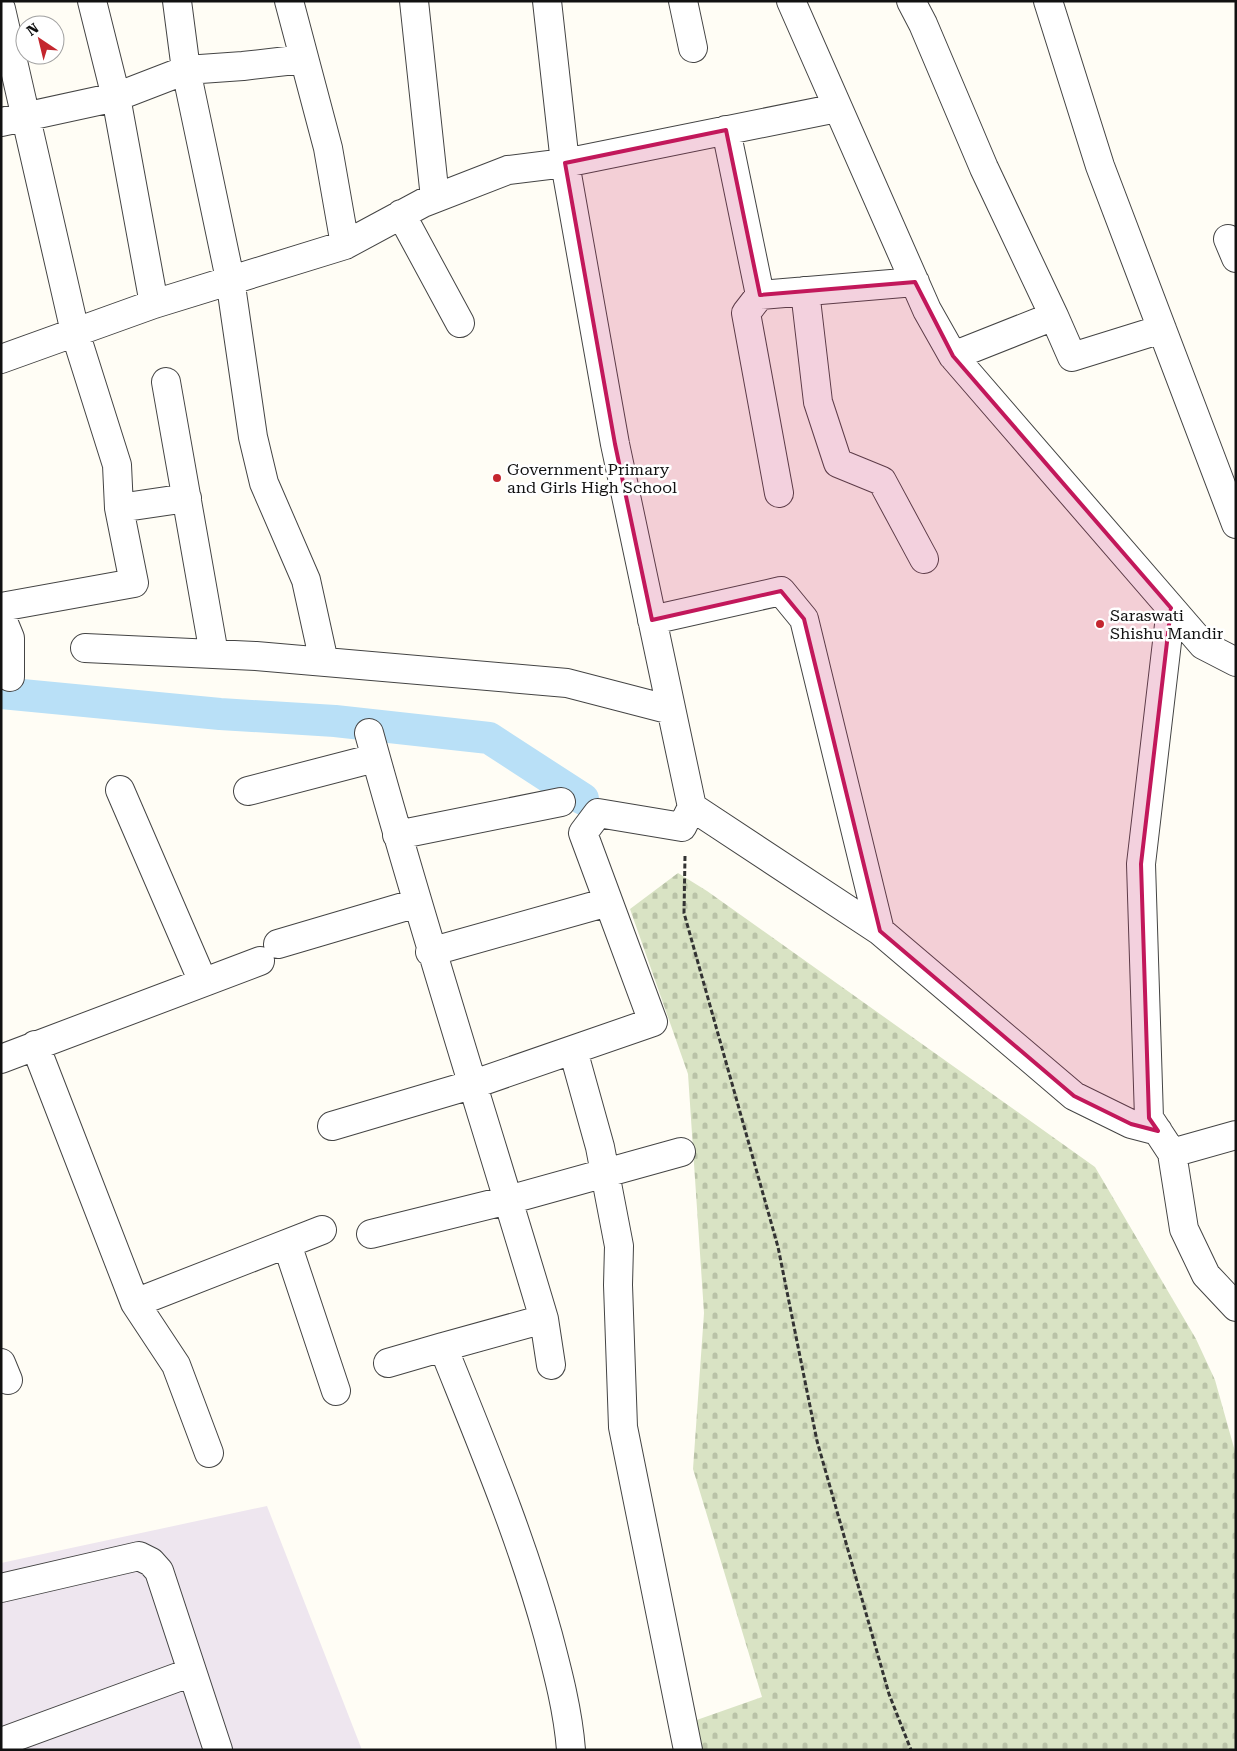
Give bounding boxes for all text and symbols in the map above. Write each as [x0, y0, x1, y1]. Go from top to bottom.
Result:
north arrow [15, 15, 65, 65]
text: N [24, 20, 42, 39]
place label: Government Primary and Girls High School [507, 460, 677, 497]
marker: Government Primary and Girls High School [491, 472, 503, 484]
place label: Saraswati Shishu Mandir [1110, 606, 1224, 643]
marker: Saraswati Shishu Mandir [1094, 618, 1106, 630]

